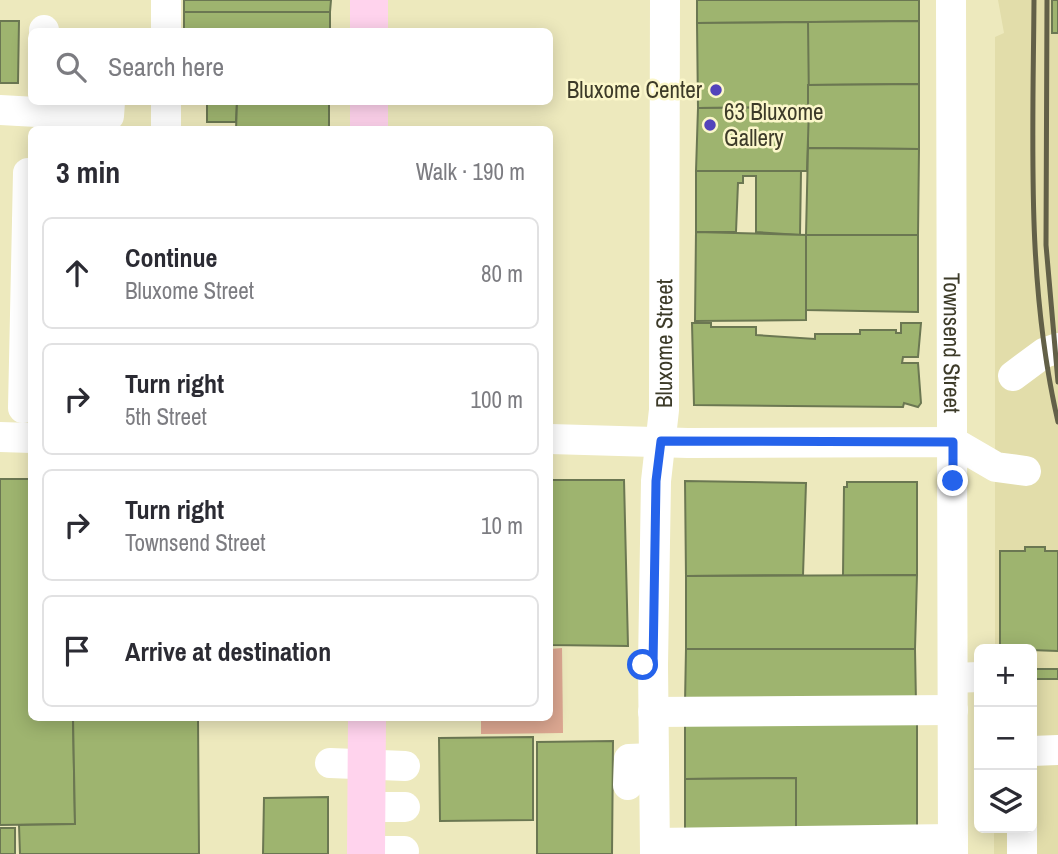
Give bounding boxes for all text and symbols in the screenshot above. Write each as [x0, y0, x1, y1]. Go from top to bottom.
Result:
search box [28, 28, 553, 105]
icon: search [52, 48, 90, 86]
text: Search here [108, 49, 224, 84]
place label: Bluxome Center [567, 74, 703, 105]
marker: Bluxome Center [708, 82, 724, 98]
place label: 63 Bluxome Gallery [724, 96, 824, 153]
marker: 63 Bluxome Gallery [702, 117, 718, 133]
text: 3 min [56, 152, 120, 192]
text: Walk · 190 m [416, 156, 525, 187]
text: Continue [125, 240, 217, 275]
icon: ahead [58, 254, 96, 292]
text: 80 m [481, 258, 523, 289]
street label: Townsend Street [937, 273, 968, 413]
text: Bluxome Street [125, 275, 254, 306]
street label: Bluxome Street [648, 279, 679, 408]
text: Turn right [125, 366, 224, 401]
icon: right [58, 380, 96, 418]
text: 100 m [471, 384, 523, 415]
text: 5th Street [125, 401, 207, 432]
route end [937, 465, 968, 496]
text: Turn right [125, 492, 224, 527]
icon: right [58, 506, 96, 544]
text: 10 m [481, 510, 523, 541]
text: Townsend Street [125, 527, 265, 558]
icon: arrive [58, 632, 96, 670]
text: Arrive at destination [125, 634, 331, 669]
map controls [974, 644, 1037, 833]
button: + [974, 644, 1037, 707]
route start [627, 649, 658, 680]
button: − [974, 707, 1037, 770]
button: layers [974, 770, 1037, 833]

